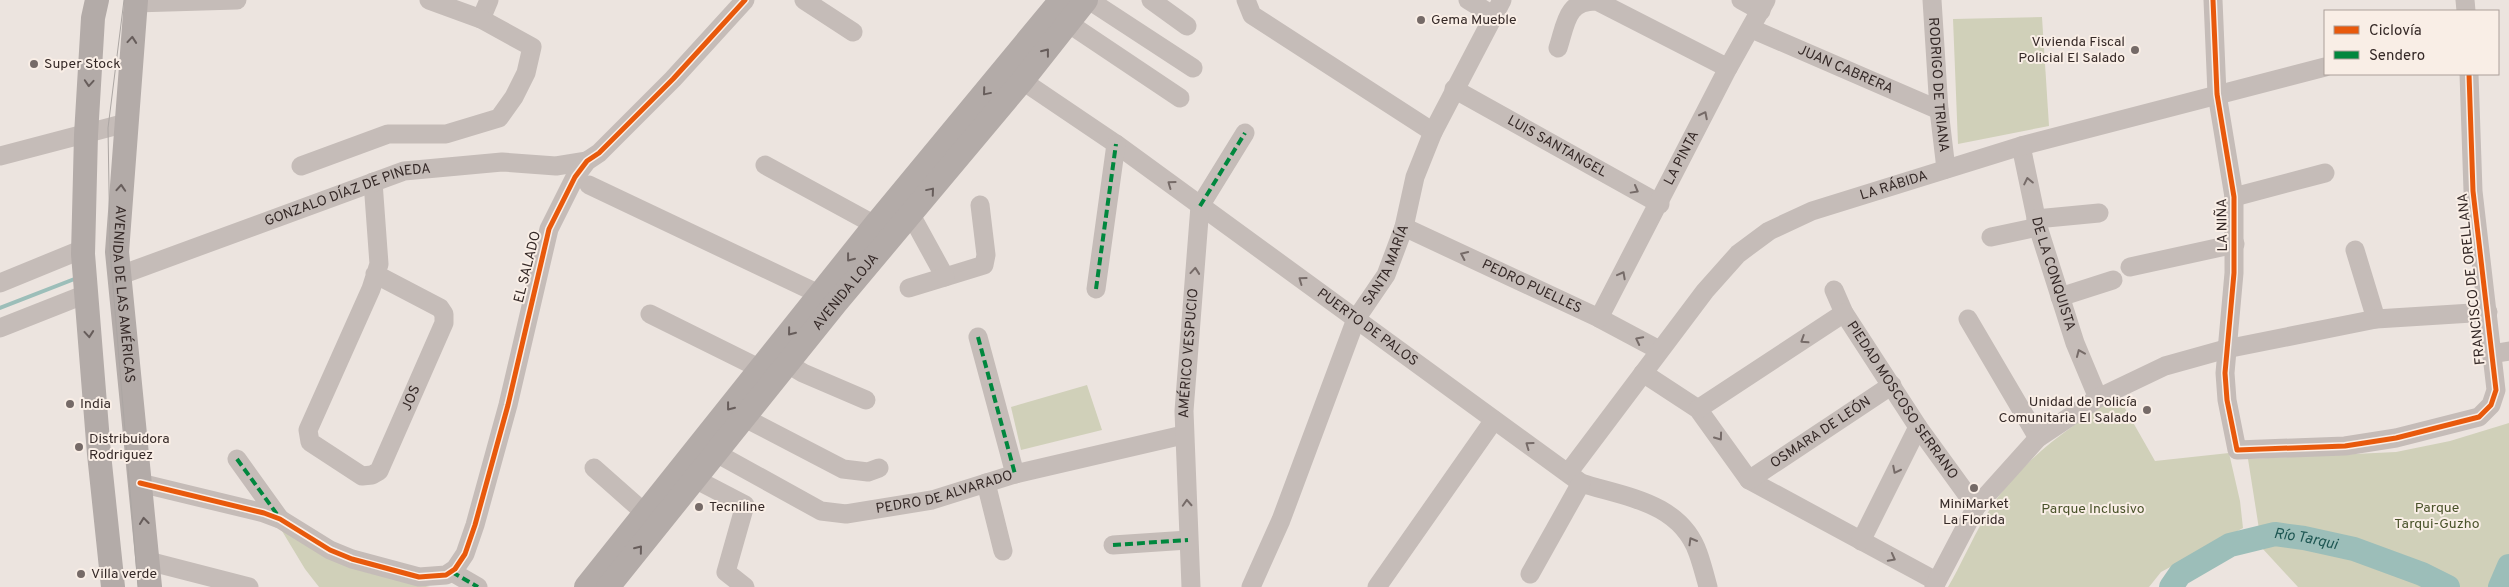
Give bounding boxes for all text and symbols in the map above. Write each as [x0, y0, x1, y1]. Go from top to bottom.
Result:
legend [2324, 10, 2499, 75]
place label: Gema Mueble [1431, 12, 1517, 29]
marker: Gema Mueble [1415, 14, 1427, 26]
street label: RODRIGO DE TRIANA [1925, 17, 1952, 153]
text: Ciclovía [2369, 22, 2422, 41]
place label: Vivienda Fiscal Policial El Salado [2018, 34, 2125, 67]
one-way arrow [126, 36, 137, 44]
street label: JUAN CABRERA [1795, 41, 1896, 98]
marker: Vivienda Fiscal Policial El Salado [2129, 44, 2141, 56]
text: Sendero [2369, 47, 2425, 66]
one-way arrow [1040, 48, 1049, 57]
place label: Super Stock [44, 56, 121, 73]
marker: Super Stock [28, 58, 40, 70]
one-way arrow [84, 80, 95, 88]
one-way arrow [984, 86, 992, 95]
one-way arrow [1698, 111, 1708, 120]
street label: LUIS SANTANGEL [1504, 112, 1610, 181]
street label: LA PINTA [1660, 128, 1703, 188]
street label: GONZALO DÍAZ DE PINEDA [262, 160, 431, 230]
street label: LA RÁBIDA [1858, 167, 1930, 204]
one-way arrow [2023, 176, 2034, 185]
one-way arrow [1168, 182, 1177, 190]
one-way arrow [1629, 183, 1638, 193]
one-way arrow [115, 184, 126, 192]
one-way arrow [926, 187, 935, 196]
street label: FRANCISCO DE ORELLANA [2455, 192, 2489, 366]
street label: LA NIÑA [2214, 198, 2232, 252]
street label: AVENIDA DE LAS AMÉRICAS [108, 205, 138, 384]
street label: DE LA CONQUISTA [2028, 215, 2079, 333]
street label: SANTA MARÍA [1359, 222, 1413, 309]
street label: EL SALADO [511, 229, 545, 305]
street label: AVENIDA LOJA [809, 250, 882, 334]
one-way arrow [1460, 251, 1469, 262]
one-way arrow [847, 252, 855, 261]
street label: PEDRO PUELLES [1479, 256, 1584, 317]
one-way arrow [1189, 267, 1200, 275]
one-way arrow [1616, 271, 1626, 280]
one-way arrow [1299, 277, 1308, 286]
street label: PUERTO DE PALOS [1314, 285, 1421, 370]
street label: AMÉRICO VESPUCIO [1175, 287, 1202, 419]
street label: PIEDAD MOSCOSO SERRANO [1843, 318, 1962, 483]
one-way arrow [788, 326, 796, 335]
one-way arrow [84, 330, 95, 338]
one-way arrow [1800, 334, 1809, 343]
one-way arrow [1635, 336, 1644, 346]
one-way arrow [2075, 349, 2086, 358]
street label: JOS [398, 383, 424, 413]
street label: OSMARA DE LEÓN [1767, 393, 1874, 472]
place label: Unidad de Policía Comunitaria El Salado [1999, 394, 2137, 427]
place label: India [80, 396, 111, 413]
marker: India [64, 398, 76, 410]
one-way arrow [728, 401, 736, 410]
marker: Unidad de Policía Comunitaria El Salado [2141, 404, 2153, 416]
place label: Distribuidora Rodriguez [89, 431, 170, 464]
one-way arrow [1713, 431, 1722, 441]
marker: Distribuidora Rodriguez [73, 441, 85, 453]
one-way arrow [1525, 442, 1535, 451]
one-way arrow [1892, 465, 1902, 474]
street label: PEDRO DE ALVARADO [875, 467, 1015, 518]
marker: MiniMarket La Florida [1968, 482, 1980, 494]
place label: MiniMarket La Florida [1939, 496, 2009, 529]
place label: Tecniline [709, 499, 765, 516]
one-way arrow [1181, 499, 1192, 507]
park label: Parque Tarqui-Guzho [2394, 500, 2480, 533]
marker: Tecniline [693, 501, 705, 513]
park label: Parque Inclusivo [2041, 501, 2145, 518]
one-way arrow [139, 517, 150, 525]
water label: Río Tarqui [2272, 524, 2341, 555]
one-way arrow [1688, 538, 1698, 547]
one-way arrow [633, 546, 641, 555]
one-way arrow [1886, 552, 1895, 562]
place label: Villa verde [91, 566, 157, 583]
marker: Villa verde [75, 568, 87, 580]

